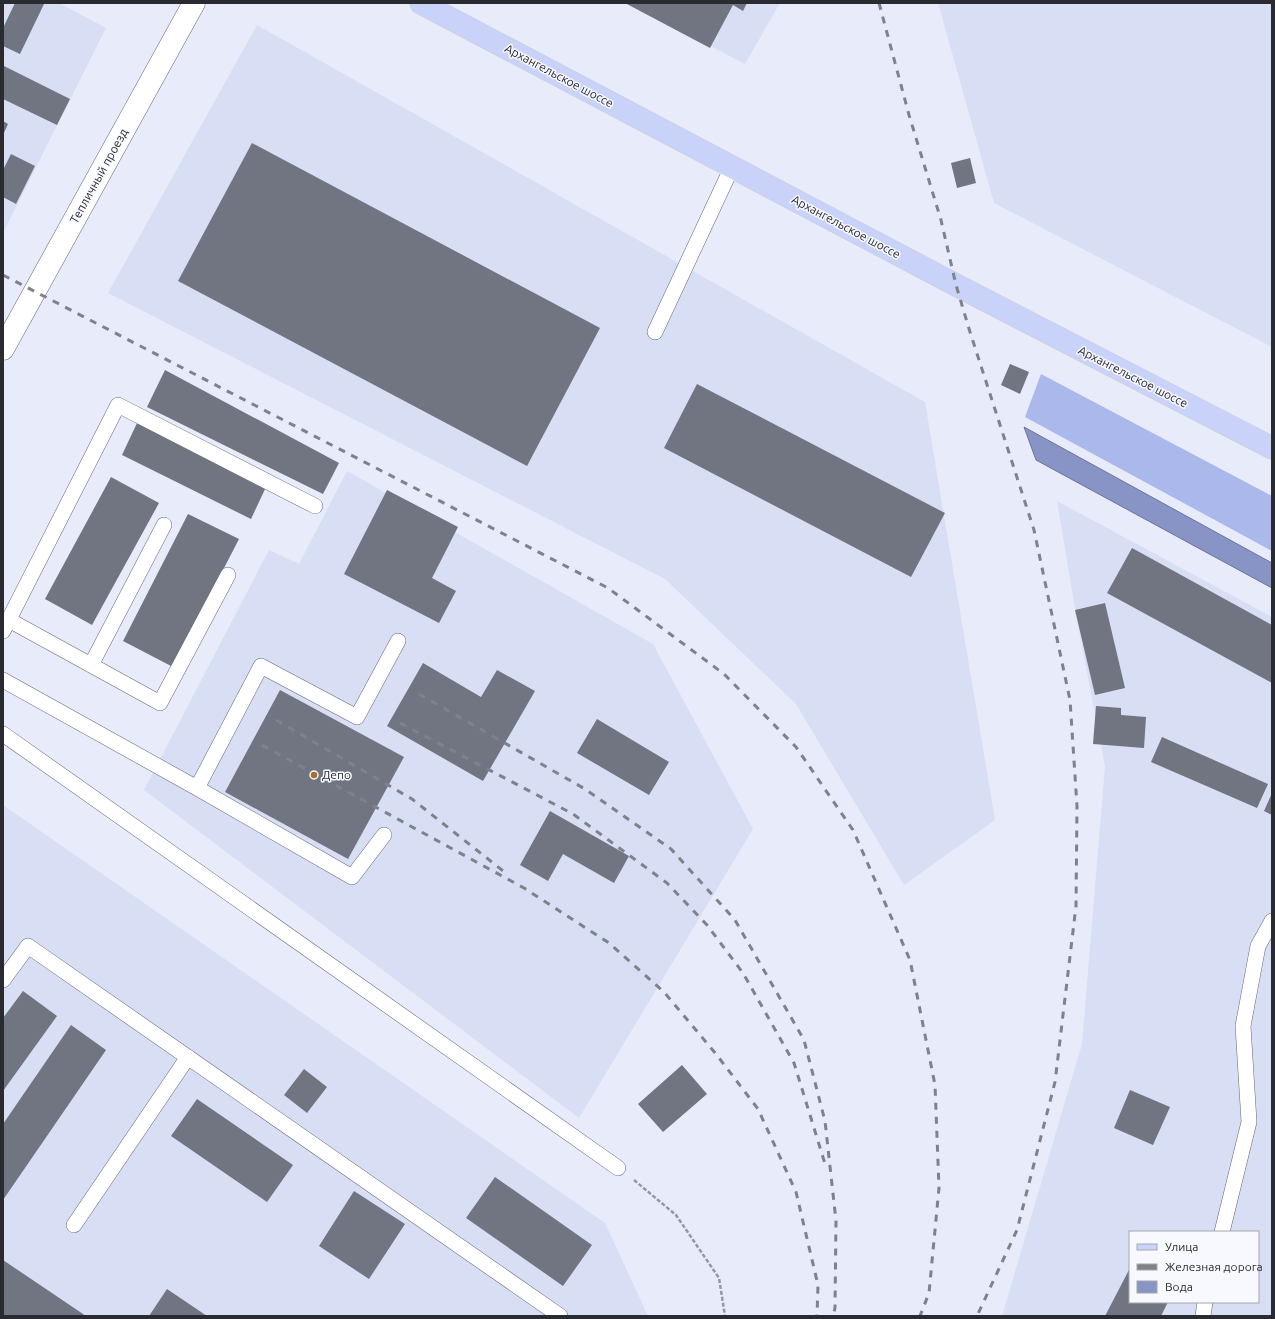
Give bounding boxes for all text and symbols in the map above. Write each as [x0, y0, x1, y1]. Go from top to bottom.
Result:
street label: Архангельское шоссе [503, 41, 616, 110]
street label: Тепличный проезд [67, 126, 130, 225]
street label: Архангельское шоссе [790, 192, 903, 261]
street label: Архангельское шоссе [1076, 343, 1190, 410]
place label: Депо [322, 768, 351, 781]
marker: Депо [309, 770, 319, 780]
legend [1129, 1231, 1259, 1303]
text: Улица [1165, 1240, 1198, 1253]
text: Железная дорога [1165, 1260, 1263, 1273]
text: Вода [1165, 1280, 1193, 1293]

